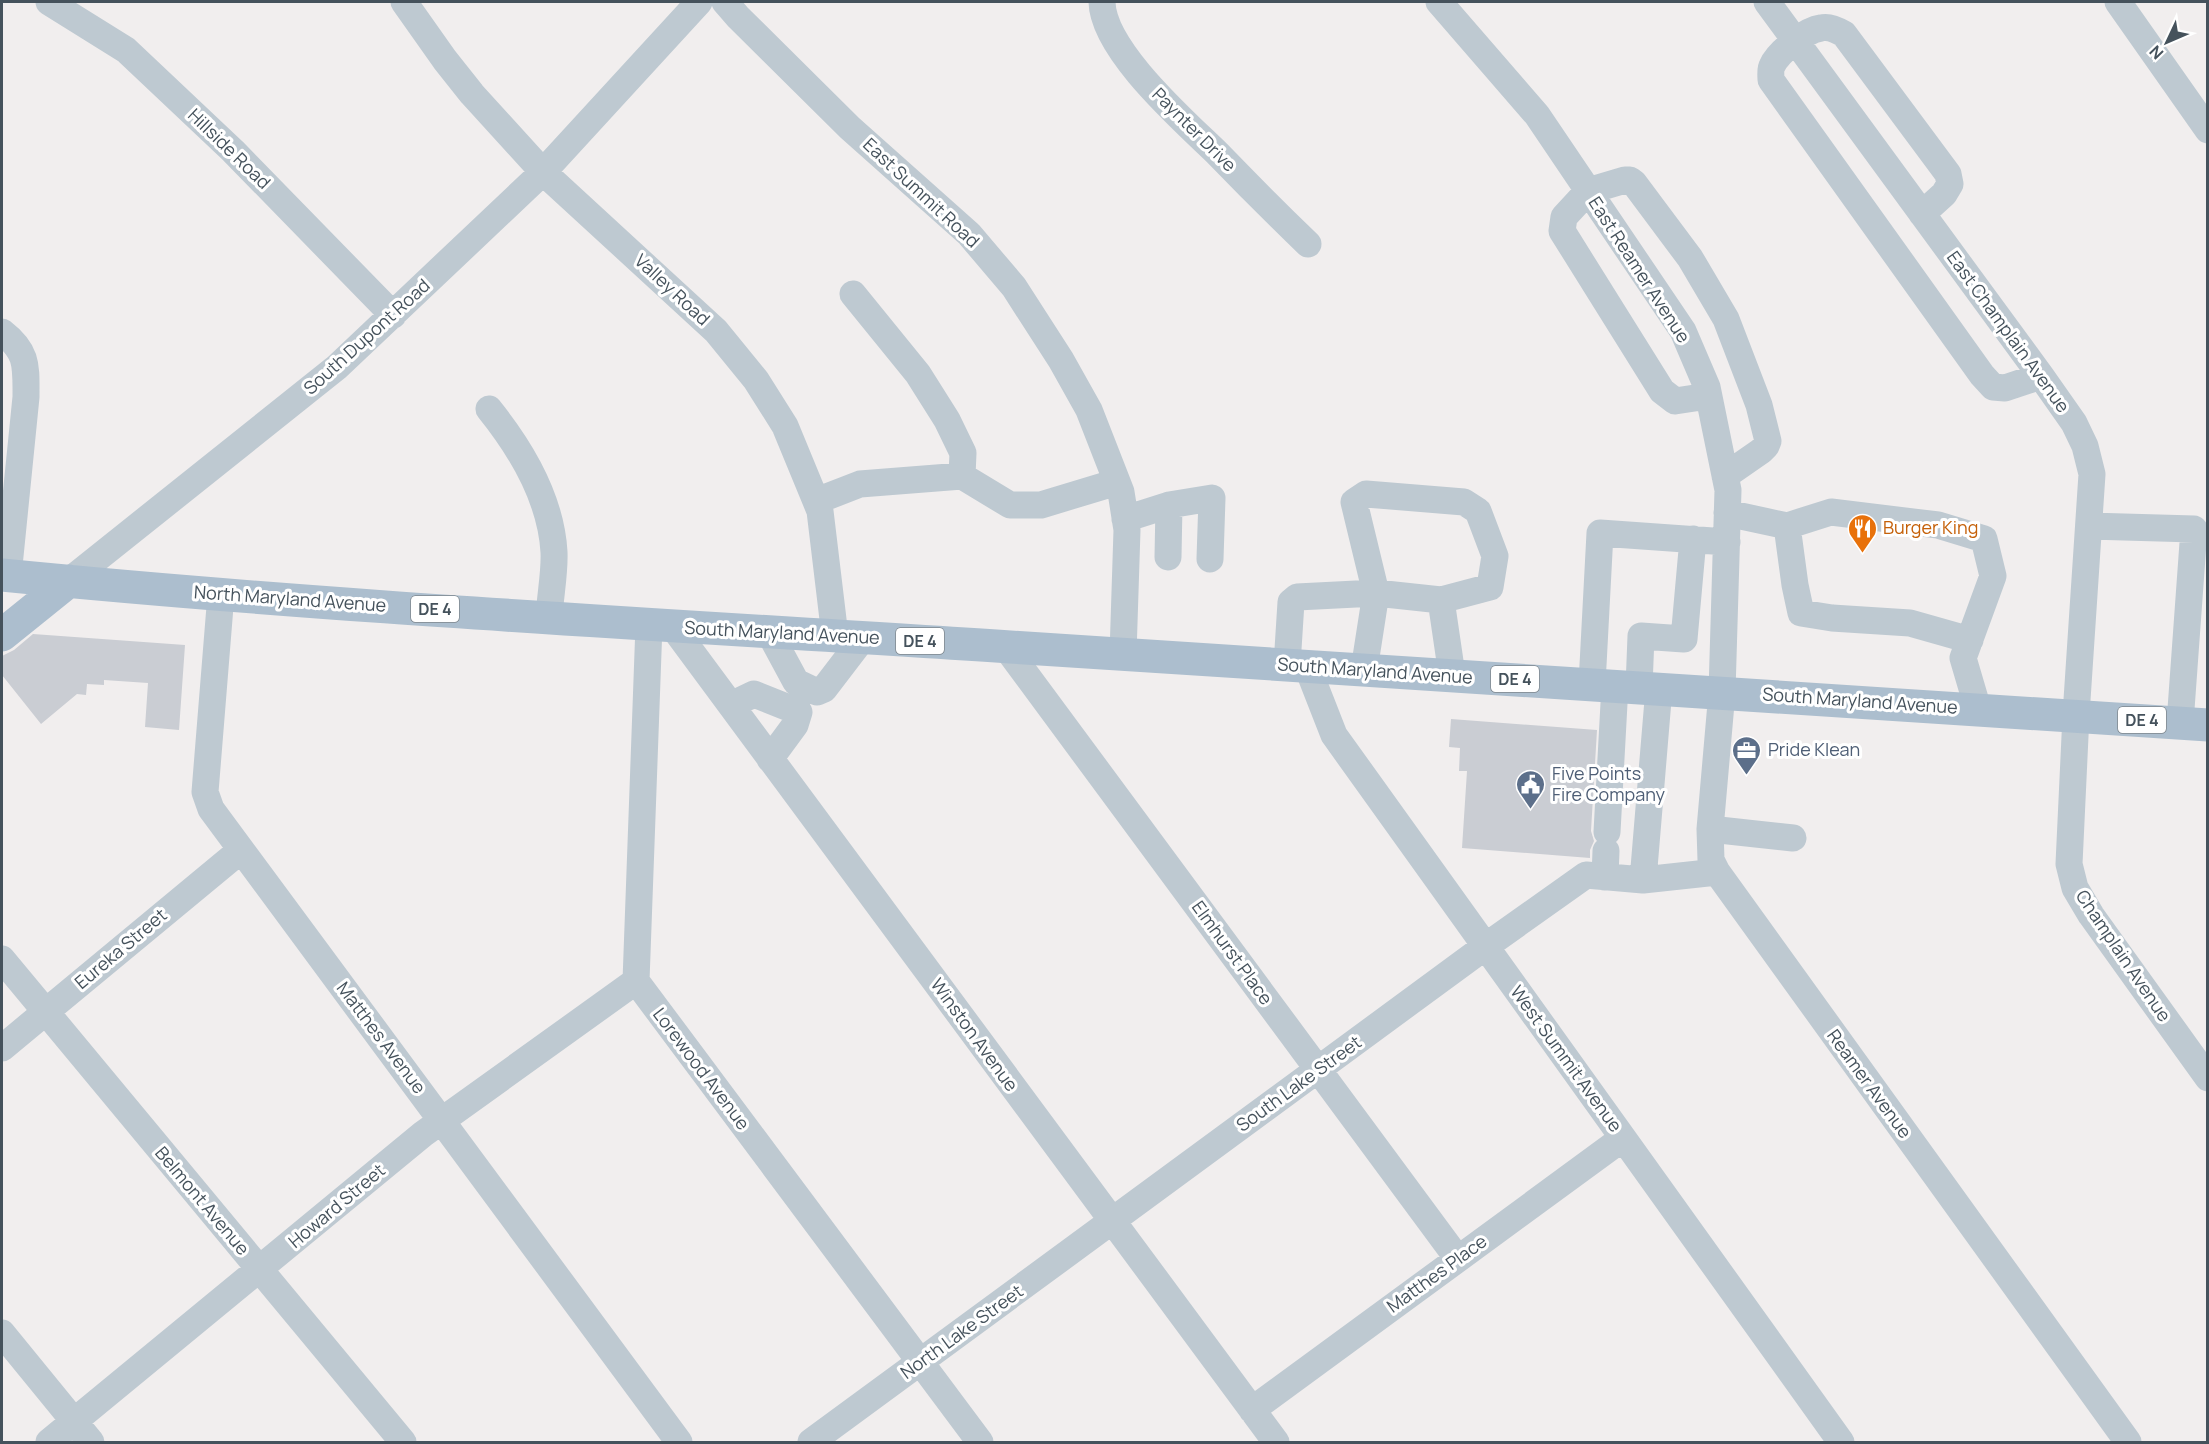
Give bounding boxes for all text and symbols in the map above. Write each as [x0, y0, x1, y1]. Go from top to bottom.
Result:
north arrow [2137, 12, 2197, 72]
text: N [2144, 41, 2168, 64]
street label: Paynter Drive [1147, 82, 1242, 177]
street label: Hillside Road [183, 103, 276, 194]
street label: East Summit Road [858, 132, 985, 252]
street label: East Reamer Avenue [1584, 192, 1696, 347]
street label: East Champlain Avenue [1942, 246, 2076, 417]
street label: Valley Road [630, 248, 715, 330]
street label: South Dupont Road [298, 273, 435, 399]
restaurant icon: Burger King [1846, 512, 1878, 554]
place label: Burger King [1883, 515, 1978, 539]
street label: North Maryland Avenue [193, 579, 387, 617]
road number: DE 4 [411, 596, 459, 622]
street label: South Maryland Avenue [684, 615, 880, 649]
road number: DE 4 [896, 628, 944, 654]
street label: South Maryland Avenue [1277, 651, 1473, 689]
road number: DE 4 [1491, 666, 1539, 692]
street label: South Maryland Avenue [1762, 681, 1958, 719]
road number: DE 4 [2118, 707, 2166, 733]
office icon: Pride Klean [1731, 734, 1763, 776]
place label: Pride Klean [1768, 737, 1860, 761]
place label: Five Points Fire Company [1552, 761, 1665, 806]
public building icon: Five Points Fire Company [1515, 768, 1547, 810]
street label: Champlain Avenue [2071, 885, 2177, 1026]
street label: Elmhurst Place [1187, 896, 1279, 1009]
street label: Eureka Street [69, 903, 171, 994]
street label: Winston Avenue [926, 973, 1024, 1096]
street label: Matthes Avenue [332, 977, 432, 1098]
street label: West Summit Avenue [1506, 980, 1628, 1136]
street label: Lorewood Avenue [648, 1002, 756, 1134]
street label: Reamer Avenue [1822, 1024, 1917, 1143]
street label: South Lake Street [1231, 1030, 1366, 1137]
street label: Belmont Avenue [150, 1141, 255, 1260]
street label: Howard Street [283, 1158, 390, 1253]
street label: Matthes Place [1382, 1229, 1491, 1318]
street label: North Lake Street [895, 1279, 1027, 1384]

